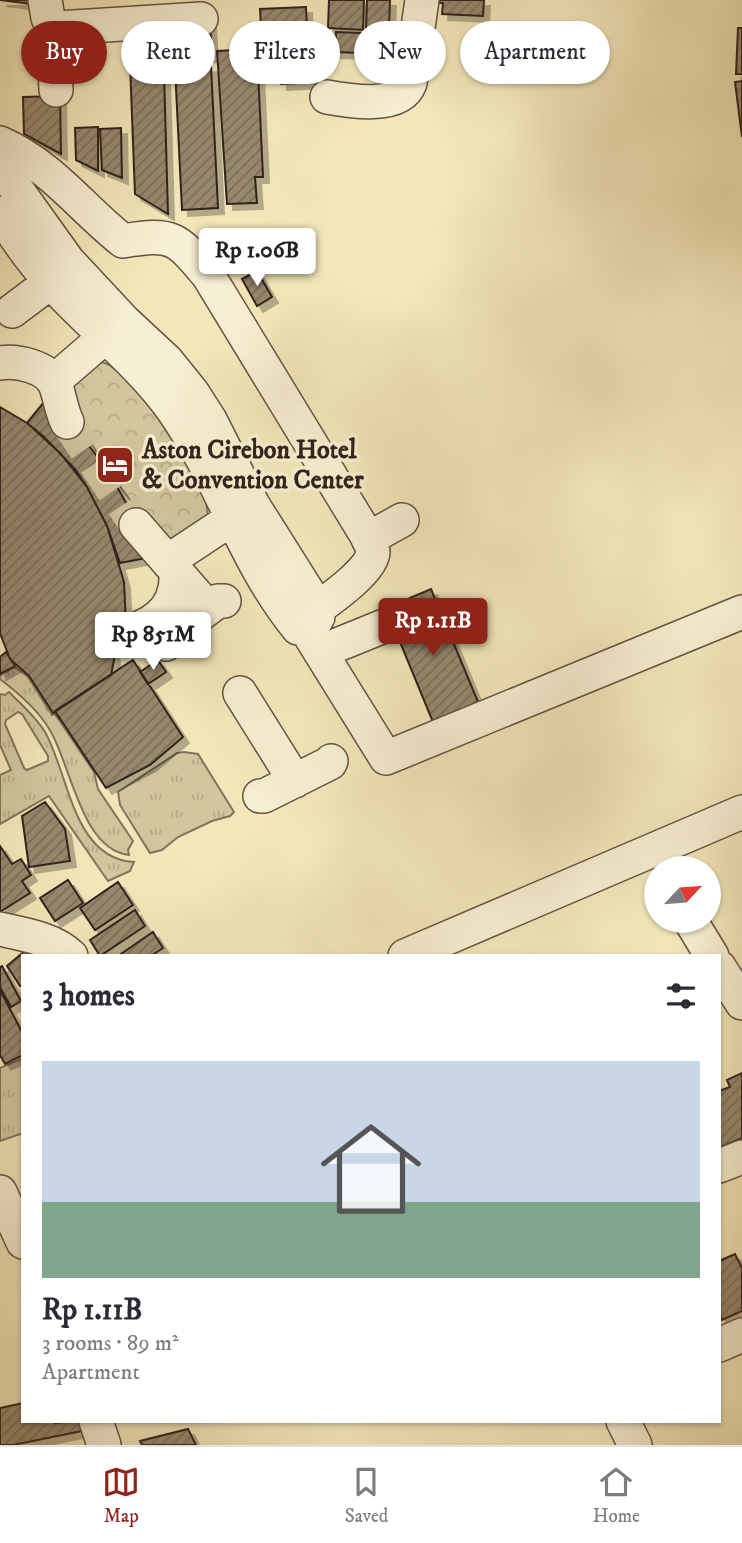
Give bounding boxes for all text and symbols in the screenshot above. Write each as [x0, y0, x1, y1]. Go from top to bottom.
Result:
chip: Buy [21, 21, 107, 84]
chip: Rent [121, 21, 215, 84]
chip: Filters [229, 21, 340, 84]
chip: New [354, 21, 446, 84]
chip: Apartment [460, 21, 610, 84]
pin: Rp 1.06B [185, 229, 329, 288]
text: Rp 1.06B [215, 236, 299, 265]
place label: Aston Cirebon Hotel & Convention Center [141, 434, 364, 497]
hotel icon: Aston Cirebon Hotel & Convention Center [94, 444, 136, 486]
pin: Rp 1.11B [361, 598, 505, 658]
text: Rp 1.11B [394, 606, 472, 635]
pin: Rp 851M [88, 612, 218, 672]
text: Rp 851M [111, 620, 195, 649]
north arrow [644, 856, 721, 933]
map controls [644, 856, 721, 933]
icon: filters [662, 977, 700, 1015]
text: 3 homes [42, 978, 135, 1015]
icon: home [308, 1106, 434, 1232]
text: Rp 1.11B [42, 1292, 143, 1329]
text: 3 rooms · 89 m² [42, 1329, 179, 1358]
text: Apartment [42, 1358, 140, 1387]
tab: Map [102, 1463, 140, 1528]
tab: Saved [345, 1463, 388, 1528]
tab: Home [593, 1463, 640, 1528]

